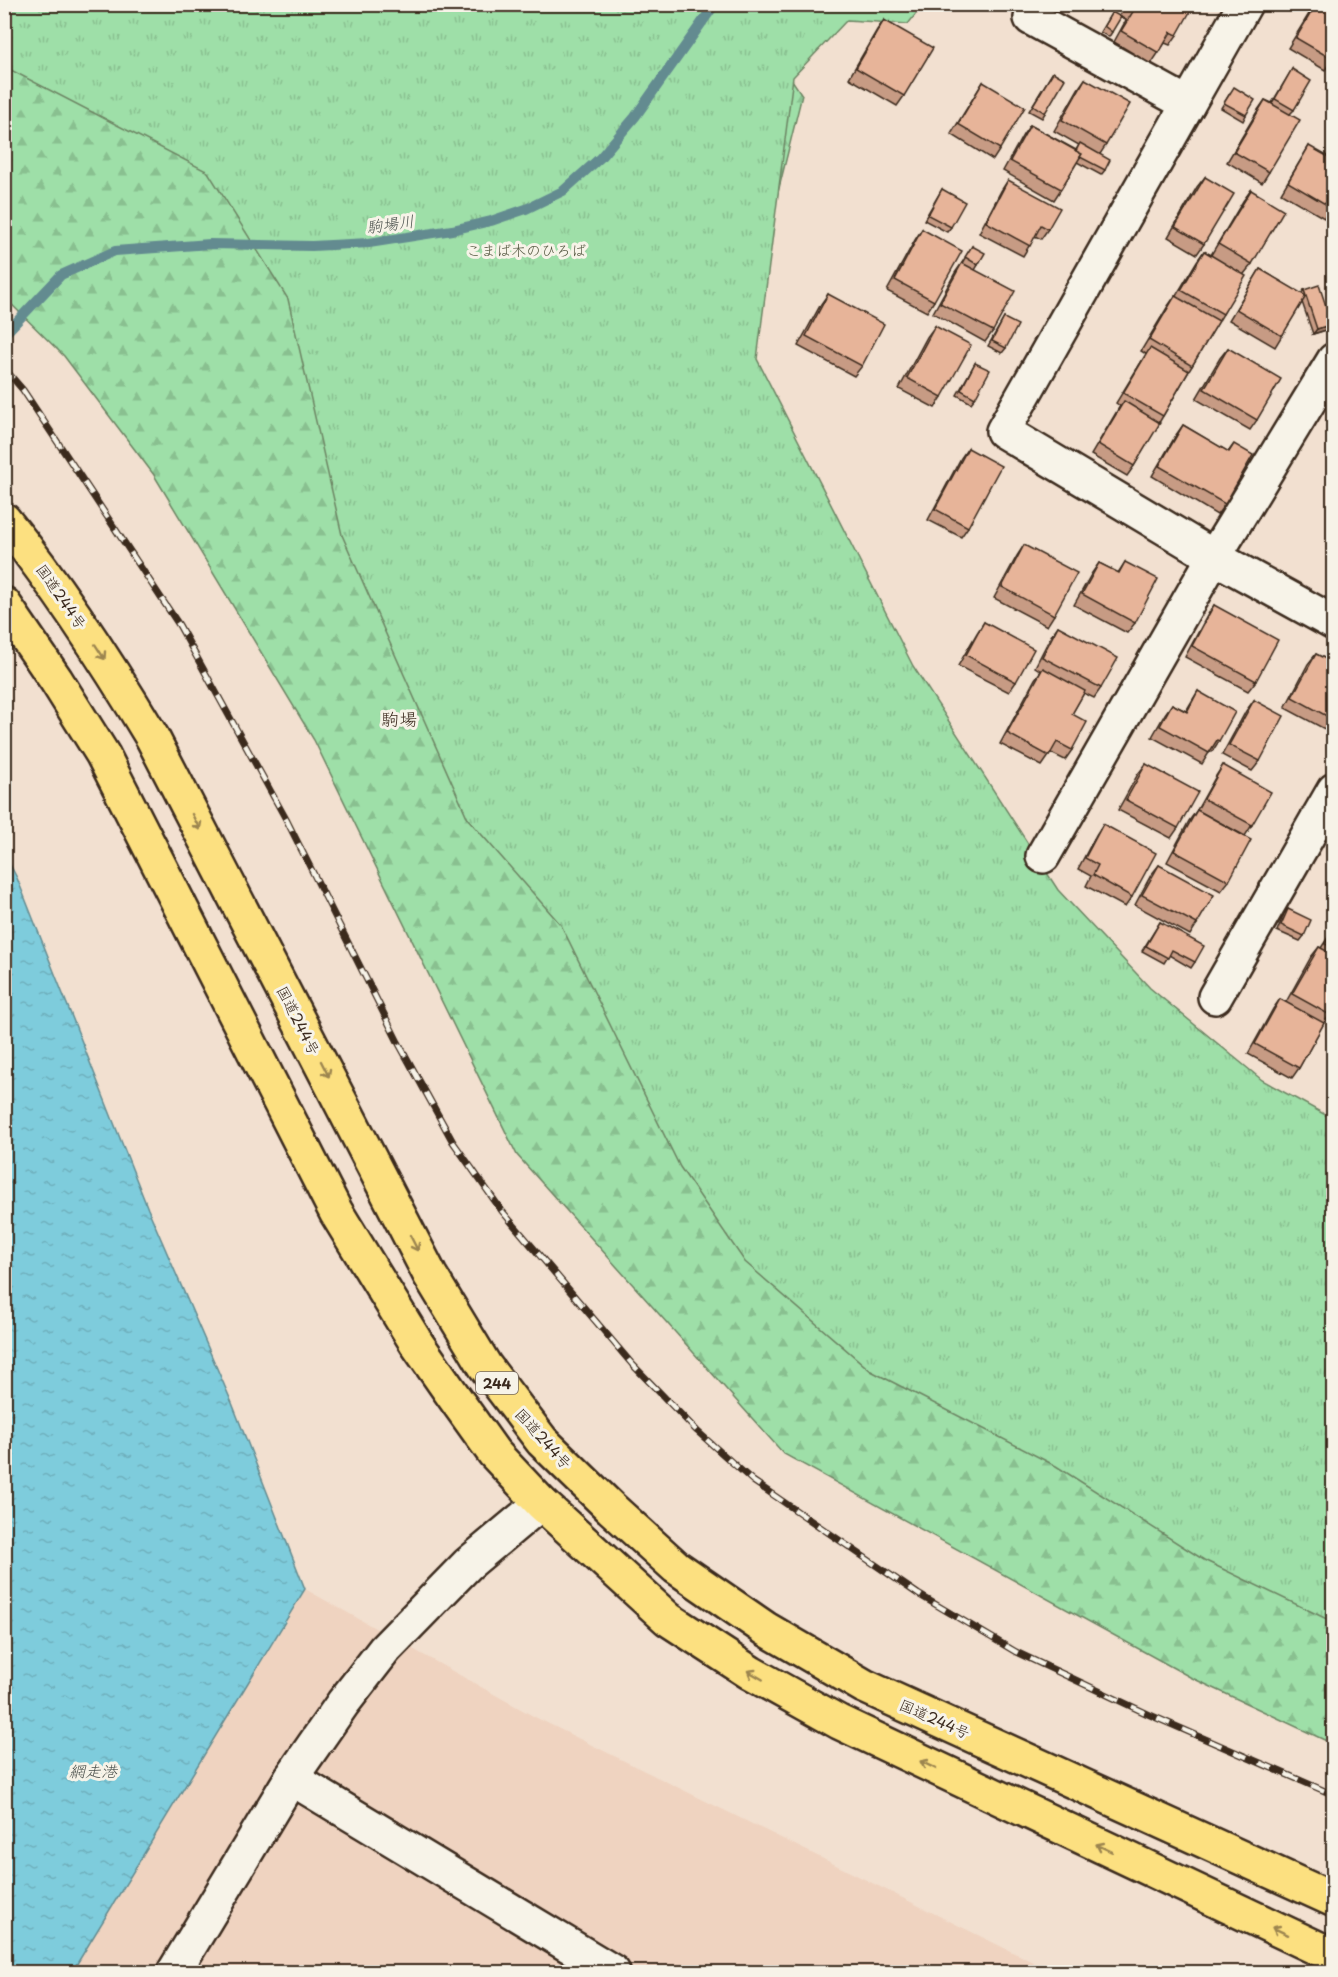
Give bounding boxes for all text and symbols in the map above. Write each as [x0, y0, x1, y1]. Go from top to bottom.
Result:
water label: 駒場川 [365, 208, 415, 238]
park label: こまば木のひろば [466, 238, 586, 261]
street label: 国道244号 [31, 559, 93, 633]
one-way arrow [94, 643, 106, 660]
district label: 駒場 [381, 705, 417, 732]
one-way arrow [191, 812, 202, 830]
street label: 国道244号 [272, 981, 326, 1059]
one-way arrow [319, 1060, 331, 1078]
one-way arrow [408, 1234, 420, 1251]
road number: 244 [476, 1372, 518, 1394]
street label: 国道244号 [510, 1402, 578, 1474]
one-way arrow [746, 1669, 763, 1681]
street label: 国道244号 [896, 1692, 974, 1744]
water label: 網走港 [69, 1758, 119, 1782]
one-way arrow [919, 1758, 937, 1770]
one-way arrow [1095, 1842, 1113, 1853]
one-way arrow [1272, 1925, 1290, 1936]

